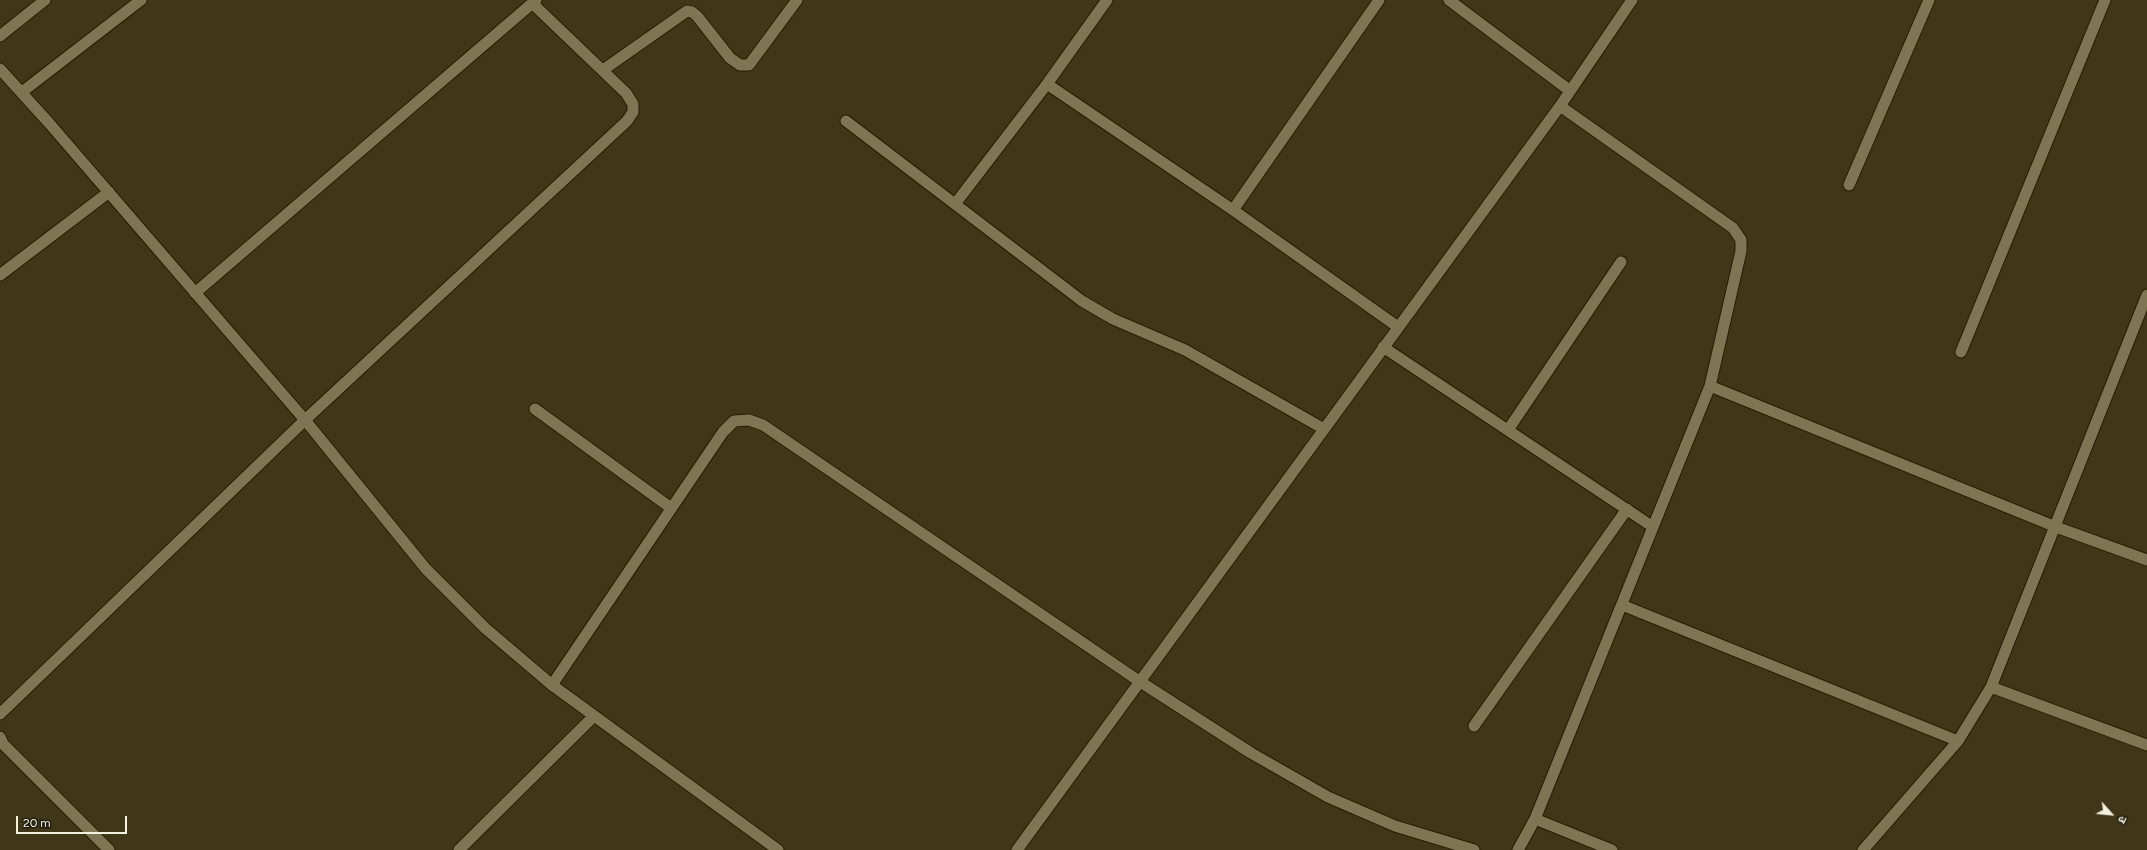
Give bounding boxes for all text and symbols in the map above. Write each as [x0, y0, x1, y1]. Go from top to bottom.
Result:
north arrow [2091, 794, 2131, 834]
scale bar [18, 808, 129, 834]
text: उ [2115, 814, 2129, 825]
text: 20 m [23, 816, 51, 830]

